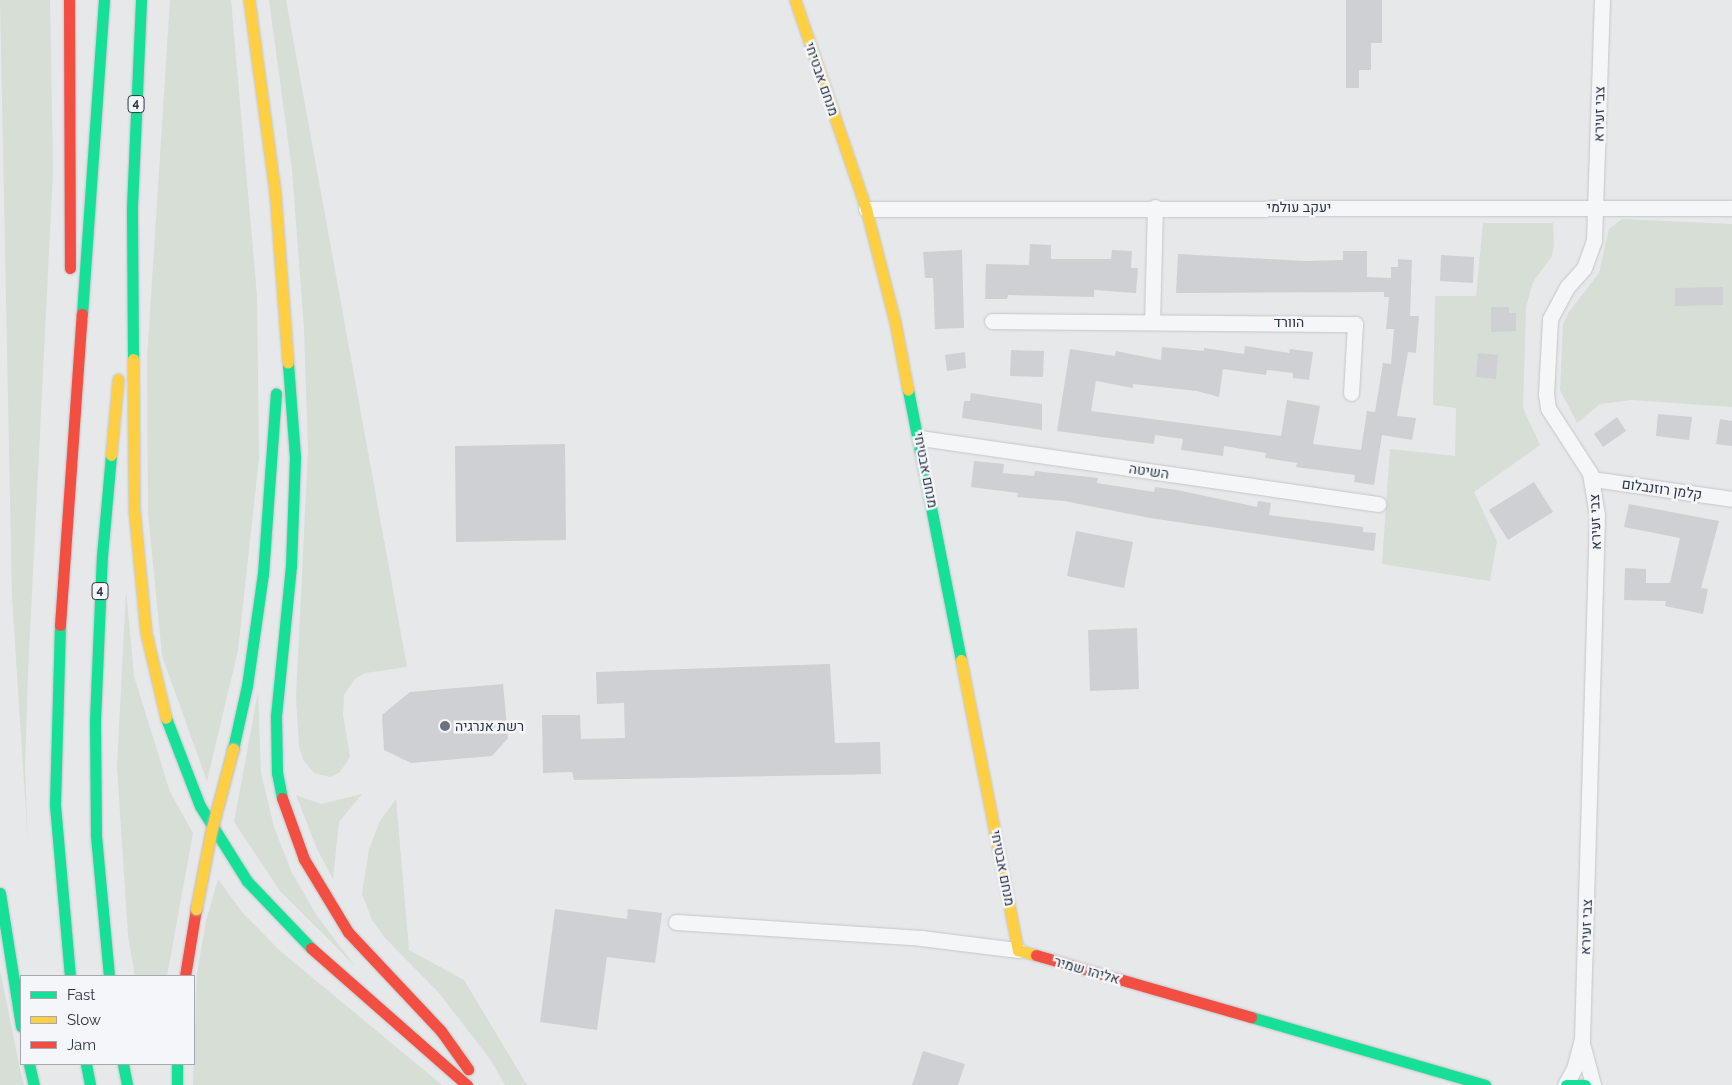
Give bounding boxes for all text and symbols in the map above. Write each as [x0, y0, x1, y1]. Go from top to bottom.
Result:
street label: מנחם אבטיחי [802, 40, 842, 118]
street label: צבי זעירא [1590, 86, 1608, 142]
road number: 4 [127, 95, 145, 114]
street label: יעקב עולמי [1267, 199, 1331, 215]
street label: הוורד [1274, 314, 1304, 330]
street label: מנחם אבטיחי [910, 431, 942, 509]
street label: השיטה [1128, 460, 1170, 482]
street label: קלמן רוזנבלום [1621, 475, 1703, 503]
street label: צבי זעירא [1586, 494, 1604, 550]
road number: 4 [91, 582, 109, 600]
place label: רשת אנרגיה [455, 718, 524, 734]
marker: רשת אנרגיה [439, 720, 451, 732]
street label: מנחם אבטיחי [987, 829, 1019, 907]
street label: צבי זעירא [1577, 899, 1595, 955]
street label: אליהו שמיר [1052, 953, 1122, 987]
legend [20, 975, 195, 1065]
text: Fast [67, 986, 95, 1004]
text: Slow [67, 1011, 101, 1029]
text: Jam [67, 1036, 96, 1054]

